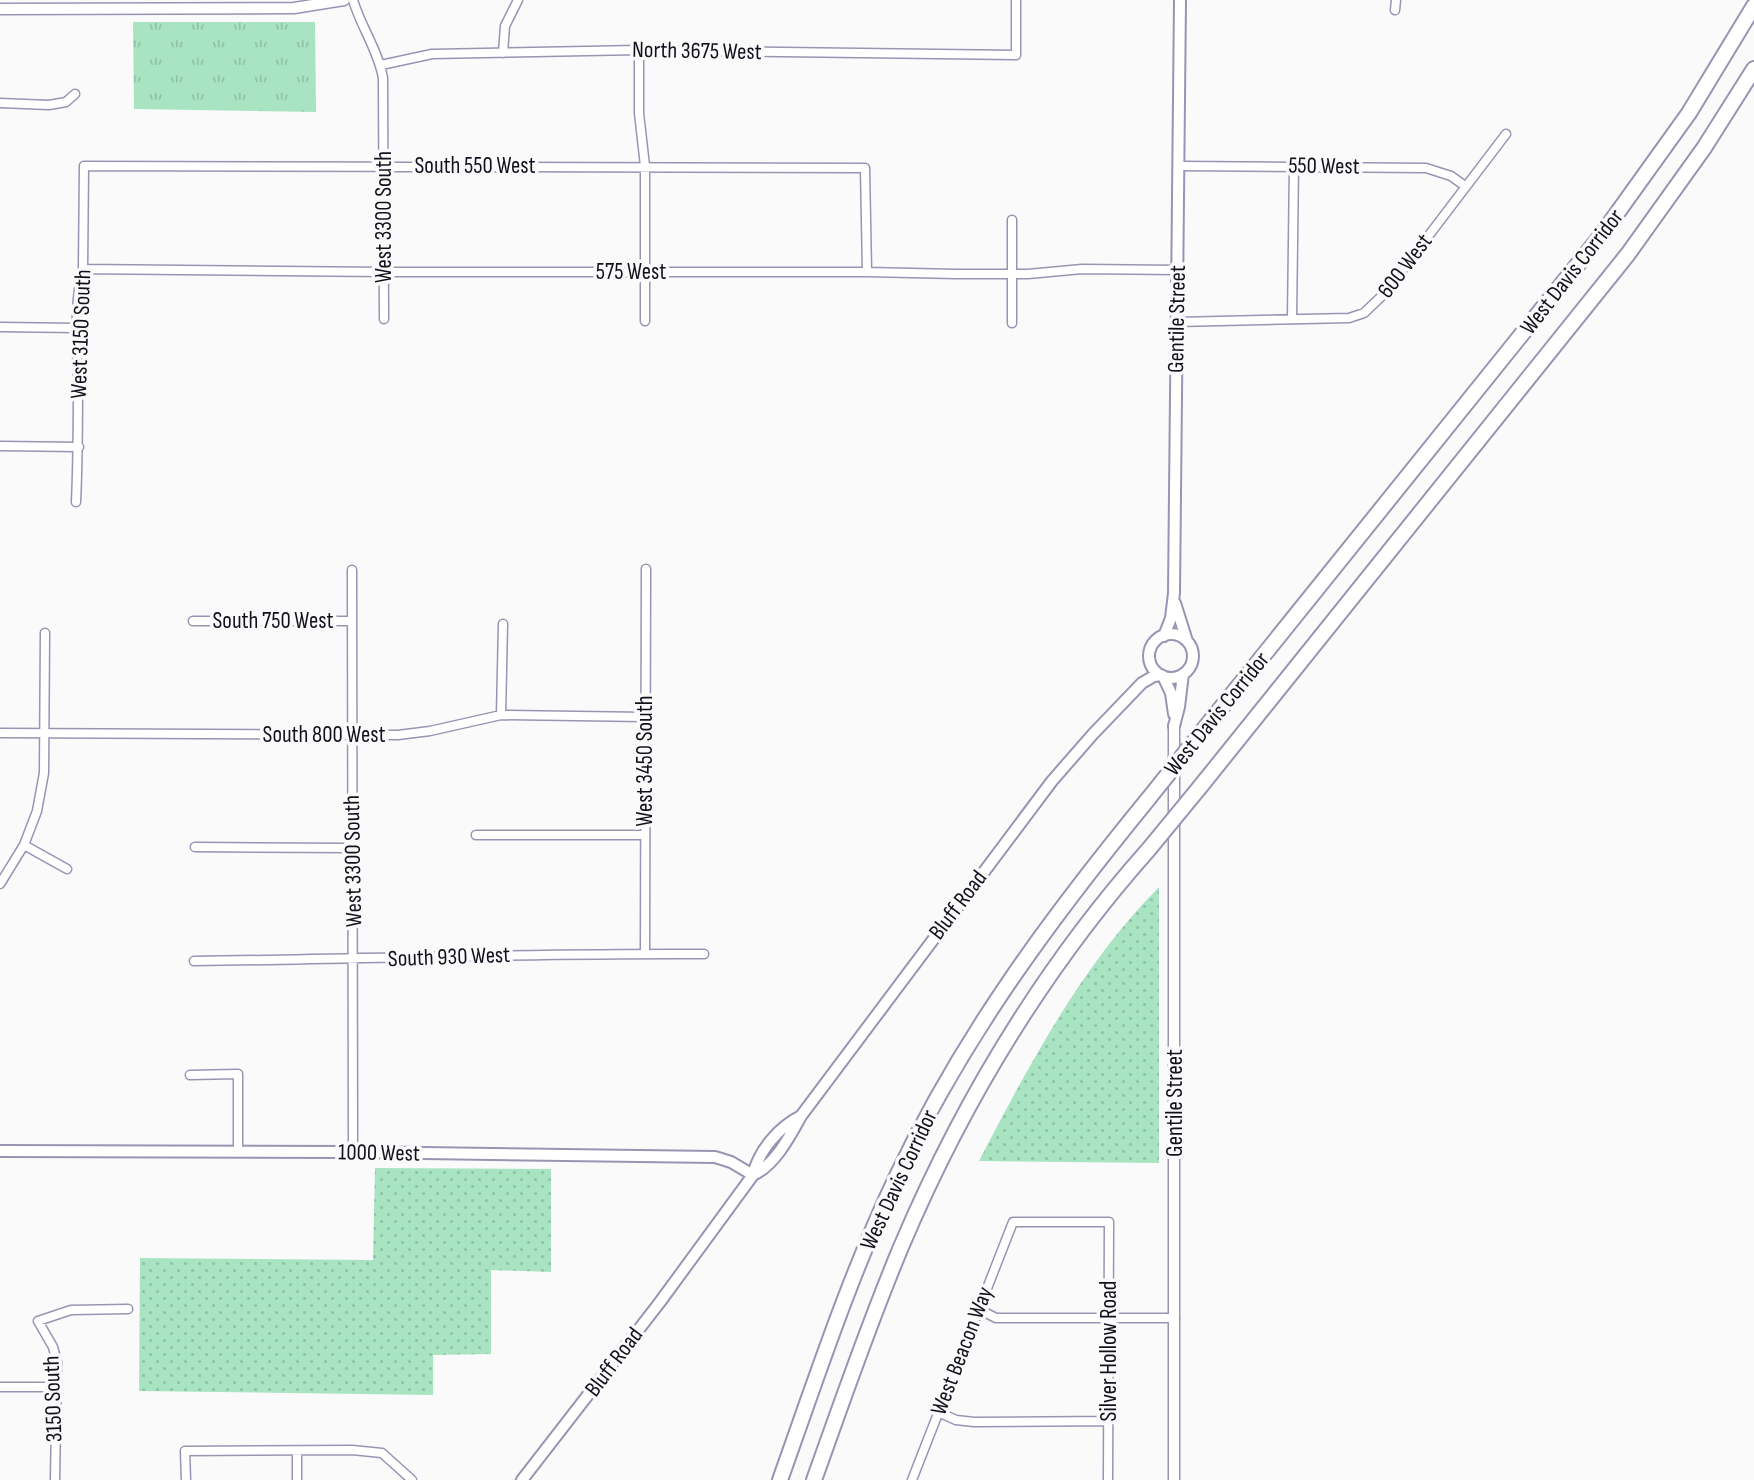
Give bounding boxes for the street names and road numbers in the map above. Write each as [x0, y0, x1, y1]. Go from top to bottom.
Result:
street label: North 3675 West [632, 36, 762, 66]
street label: West 3300 South [370, 151, 398, 283]
street label: 550 West [1288, 151, 1360, 181]
street label: South 550 West [415, 152, 535, 180]
street label: West Davis Corridor [1514, 203, 1630, 340]
street label: 600 West [1372, 228, 1438, 304]
street label: 575 West [596, 258, 666, 286]
street label: Gentile Street [1162, 265, 1192, 373]
street label: West 3150 South [65, 269, 97, 399]
street label: South 750 West [213, 607, 333, 635]
street label: West Davis Corridor [1158, 646, 1276, 782]
street label: West 3450 South [631, 695, 659, 827]
street label: South 800 West [263, 721, 385, 749]
street label: West 3300 South [338, 795, 368, 927]
street label: Bluff Road [923, 865, 993, 945]
street label: South 930 West [387, 941, 511, 973]
street label: Gentile Street [1161, 1049, 1189, 1157]
street label: West Davis Corridor [854, 1105, 944, 1255]
street label: 1000 West [338, 1138, 420, 1168]
street label: Silver Hollow Road [1095, 1281, 1123, 1421]
street label: West Beacon Way [925, 1283, 999, 1419]
street label: Bluff Road [579, 1322, 649, 1402]
street label: 3150 South [37, 1355, 69, 1443]

